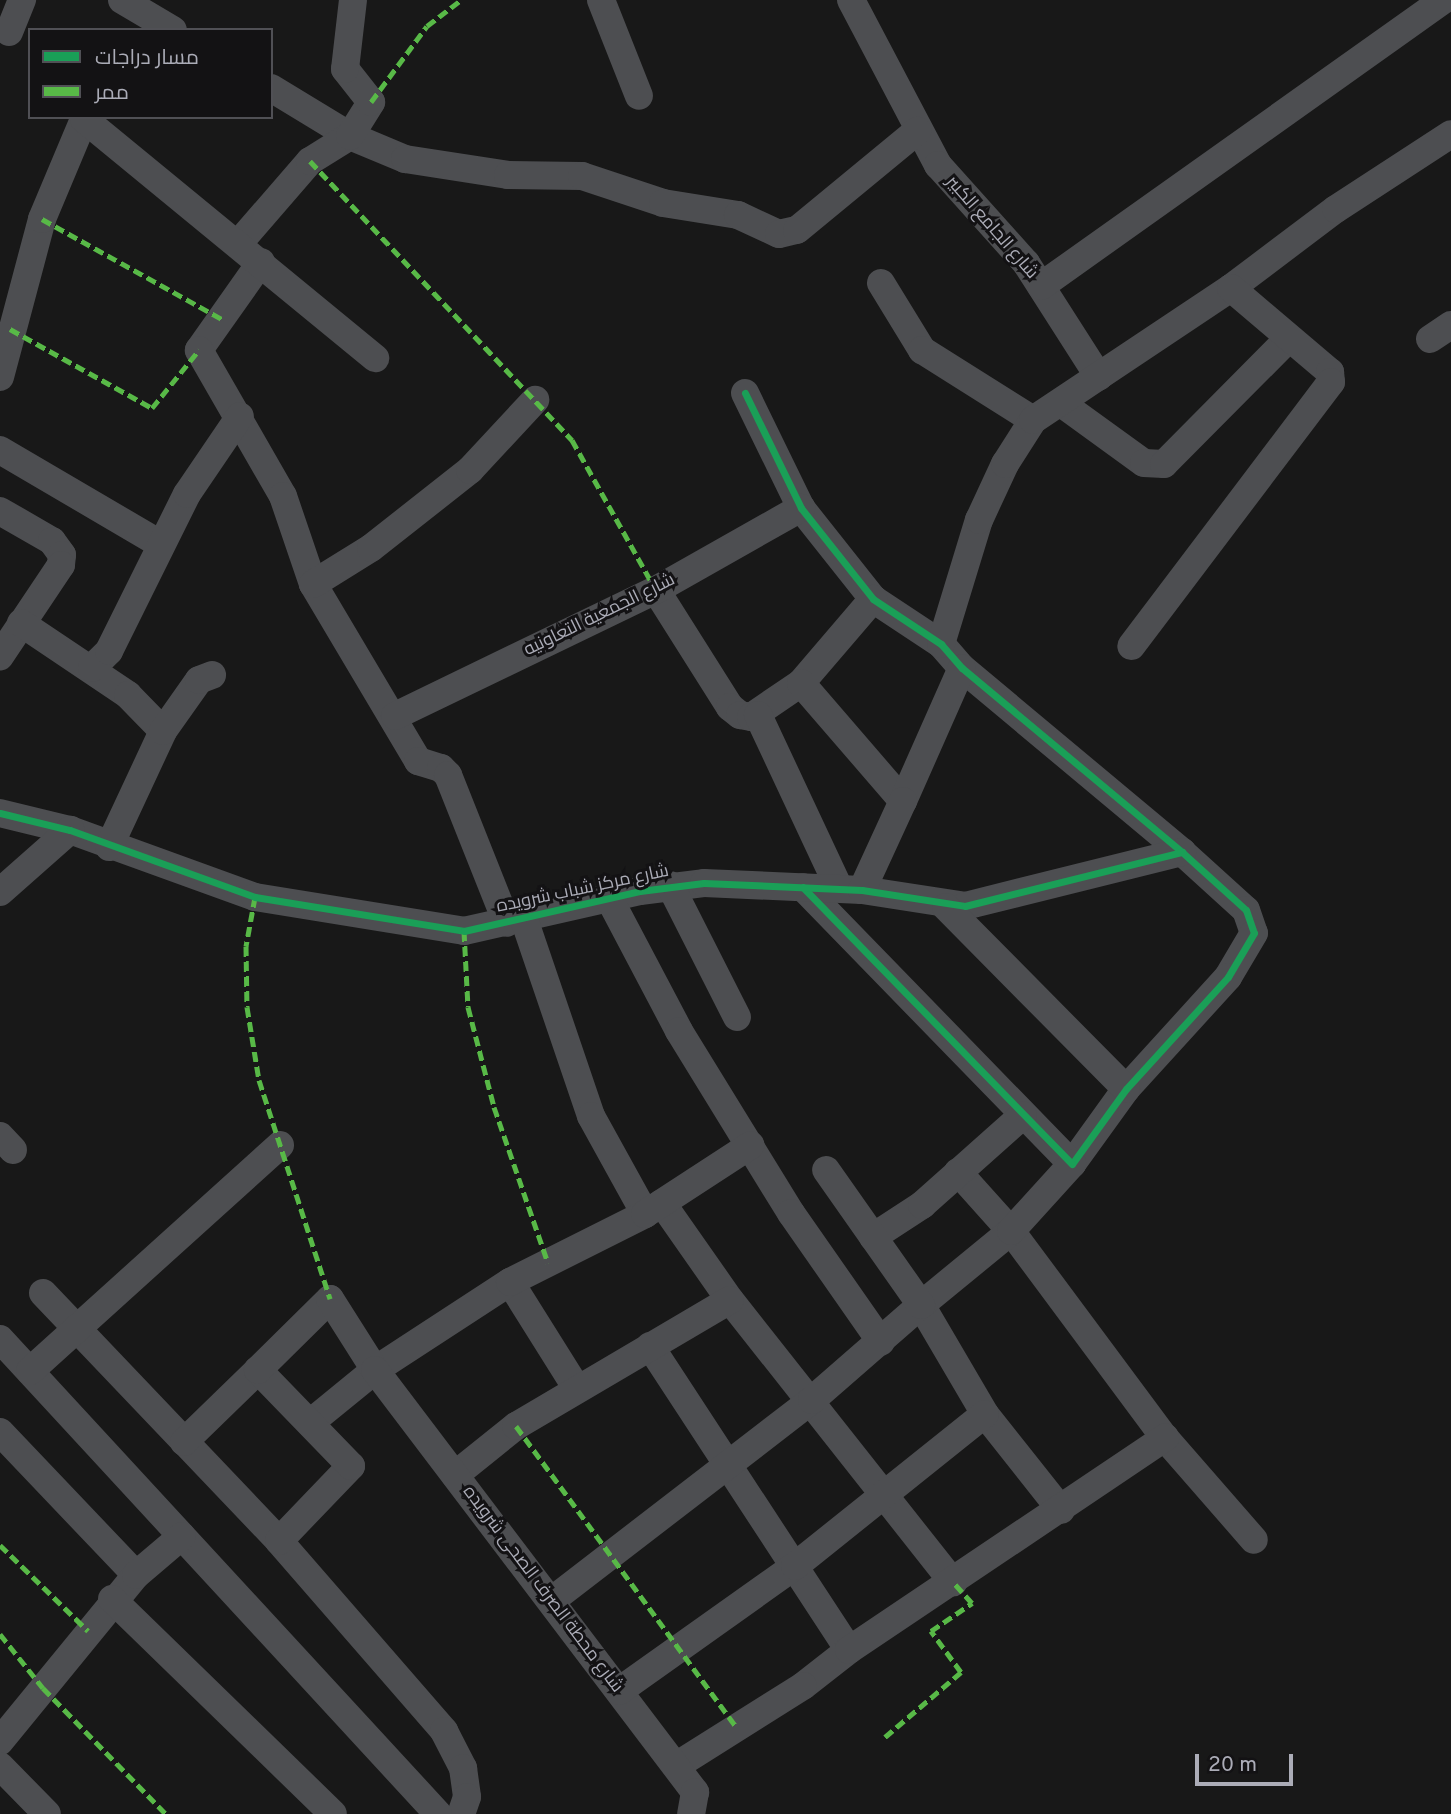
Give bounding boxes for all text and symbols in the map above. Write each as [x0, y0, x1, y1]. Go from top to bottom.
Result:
legend [28, 28, 273, 119]
text: مسار دراجات [95, 45, 199, 72]
text: ممر [95, 80, 129, 107]
street label: شارع الجامع الكبير [940, 172, 1042, 284]
street label: شارع الجمعية التعاونيه [521, 570, 679, 662]
street label: شارع مركز شباب شرويده [495, 861, 671, 919]
street label: شارع محطة الصرف الصحى شرويده [457, 1482, 627, 1698]
scale bar [1199, 1741, 1297, 1785]
text: 20 m [1208, 1752, 1257, 1779]

